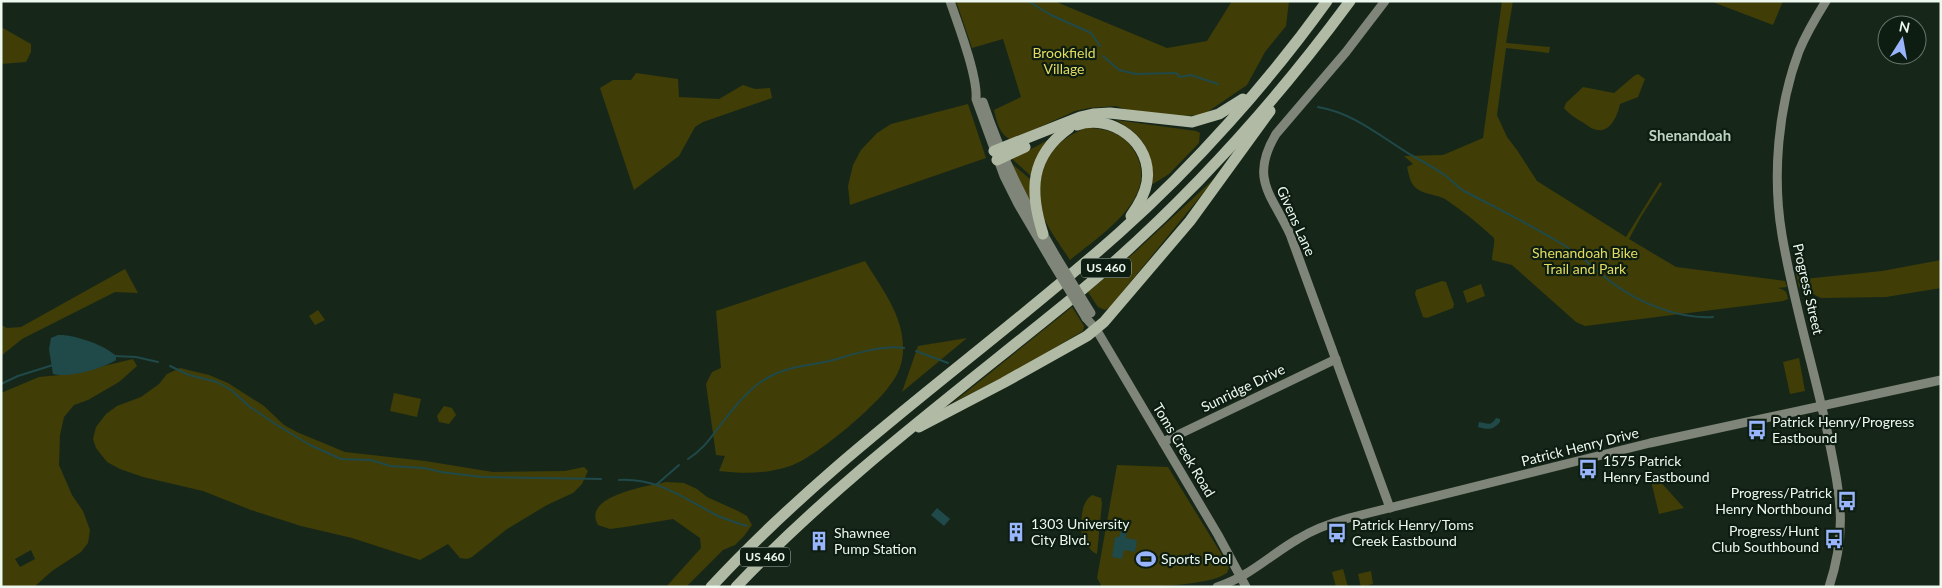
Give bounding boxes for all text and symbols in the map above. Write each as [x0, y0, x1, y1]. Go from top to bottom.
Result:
north arrow [1877, 15, 1927, 65]
text: N [1898, 17, 1911, 36]
park label: Brookfield Village [1032, 44, 1096, 77]
district label: Shenandoah [1649, 126, 1731, 144]
street label: Givens Lane [1273, 183, 1319, 258]
street label: Progress Street [1790, 242, 1827, 336]
park label: Shenandoah Bike Trail and Park [1532, 244, 1638, 277]
road number: US 460 [1081, 258, 1131, 278]
street label: Sunridge Drive [1198, 360, 1287, 415]
street label: Toms Creek Road [1150, 400, 1219, 500]
place label: Patrick Henry/Progress Eastbound [1772, 413, 1914, 446]
bus stop icon: Patrick Henry/Progress Eastbound [1746, 419, 1768, 441]
street label: Patrick Henry Drive [1519, 424, 1640, 469]
place label: 1575 Patrick Henry Eastbound [1603, 452, 1710, 485]
bus stop icon: 1575 Patrick Henry Eastbound [1577, 458, 1599, 480]
place label: Progress/Patrick Henry Northbound [1715, 484, 1833, 517]
bus stop icon: Progress/Patrick Henry Northbound [1836, 490, 1858, 512]
place label: 1303 University City Blvd. [1031, 515, 1130, 548]
place label: Patrick Henry/Toms Creek Eastbound [1352, 516, 1474, 549]
building icon: 1303 University City Blvd. [1005, 521, 1027, 543]
bus stop icon: Patrick Henry/Toms Creek Eastbound [1326, 522, 1348, 544]
place label: Progress/Hunt Club Southbound [1712, 522, 1819, 555]
place label: Shawnee Pump Station [834, 524, 917, 557]
bus stop icon: Progress/Hunt Club Southbound [1823, 528, 1845, 550]
building icon: Shawnee Pump Station [808, 530, 830, 552]
road number: US 460 [740, 548, 790, 566]
sports icon: Sports Pool [1135, 548, 1157, 570]
place label: Sports Pool [1161, 550, 1231, 567]

